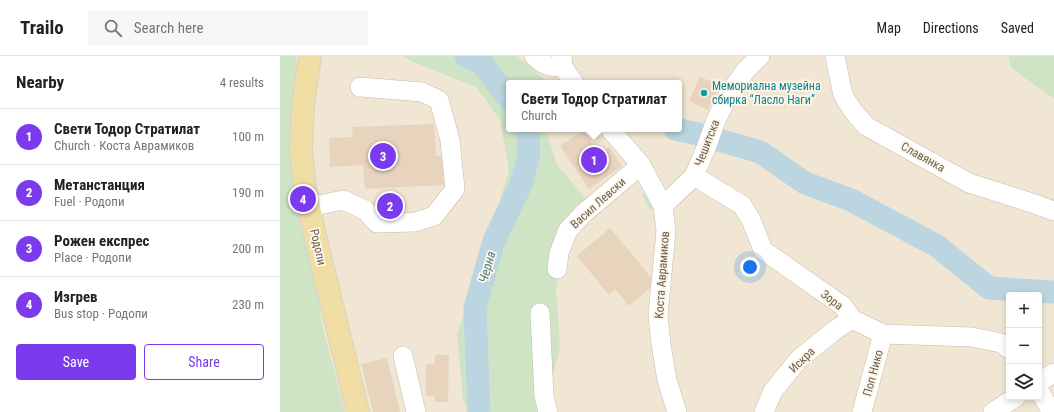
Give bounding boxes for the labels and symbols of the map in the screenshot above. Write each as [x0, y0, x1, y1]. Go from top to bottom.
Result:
place label: Мемориална музейна сбирка “Ласло Наги” [712, 79, 821, 107]
marker: Мемориална музейна сбирка “Ласло Наги” [699, 88, 709, 98]
street label: Чешитска [692, 117, 722, 168]
street label: Славянка [899, 139, 948, 175]
pin: 3 [370, 141, 396, 171]
pin: 1 [581, 145, 607, 175]
street label: Васил Левски [568, 175, 628, 231]
pin: 4 [290, 184, 316, 214]
pin: 2 [377, 191, 403, 221]
street label: Родопи [307, 227, 329, 267]
street label: Коста Аврамиков [652, 231, 672, 319]
water label: Черна [475, 249, 499, 285]
your location [740, 257, 760, 277]
street label: Зора [818, 287, 846, 313]
street label: Искра [786, 344, 818, 376]
street label: Поп Нико [860, 348, 886, 398]

